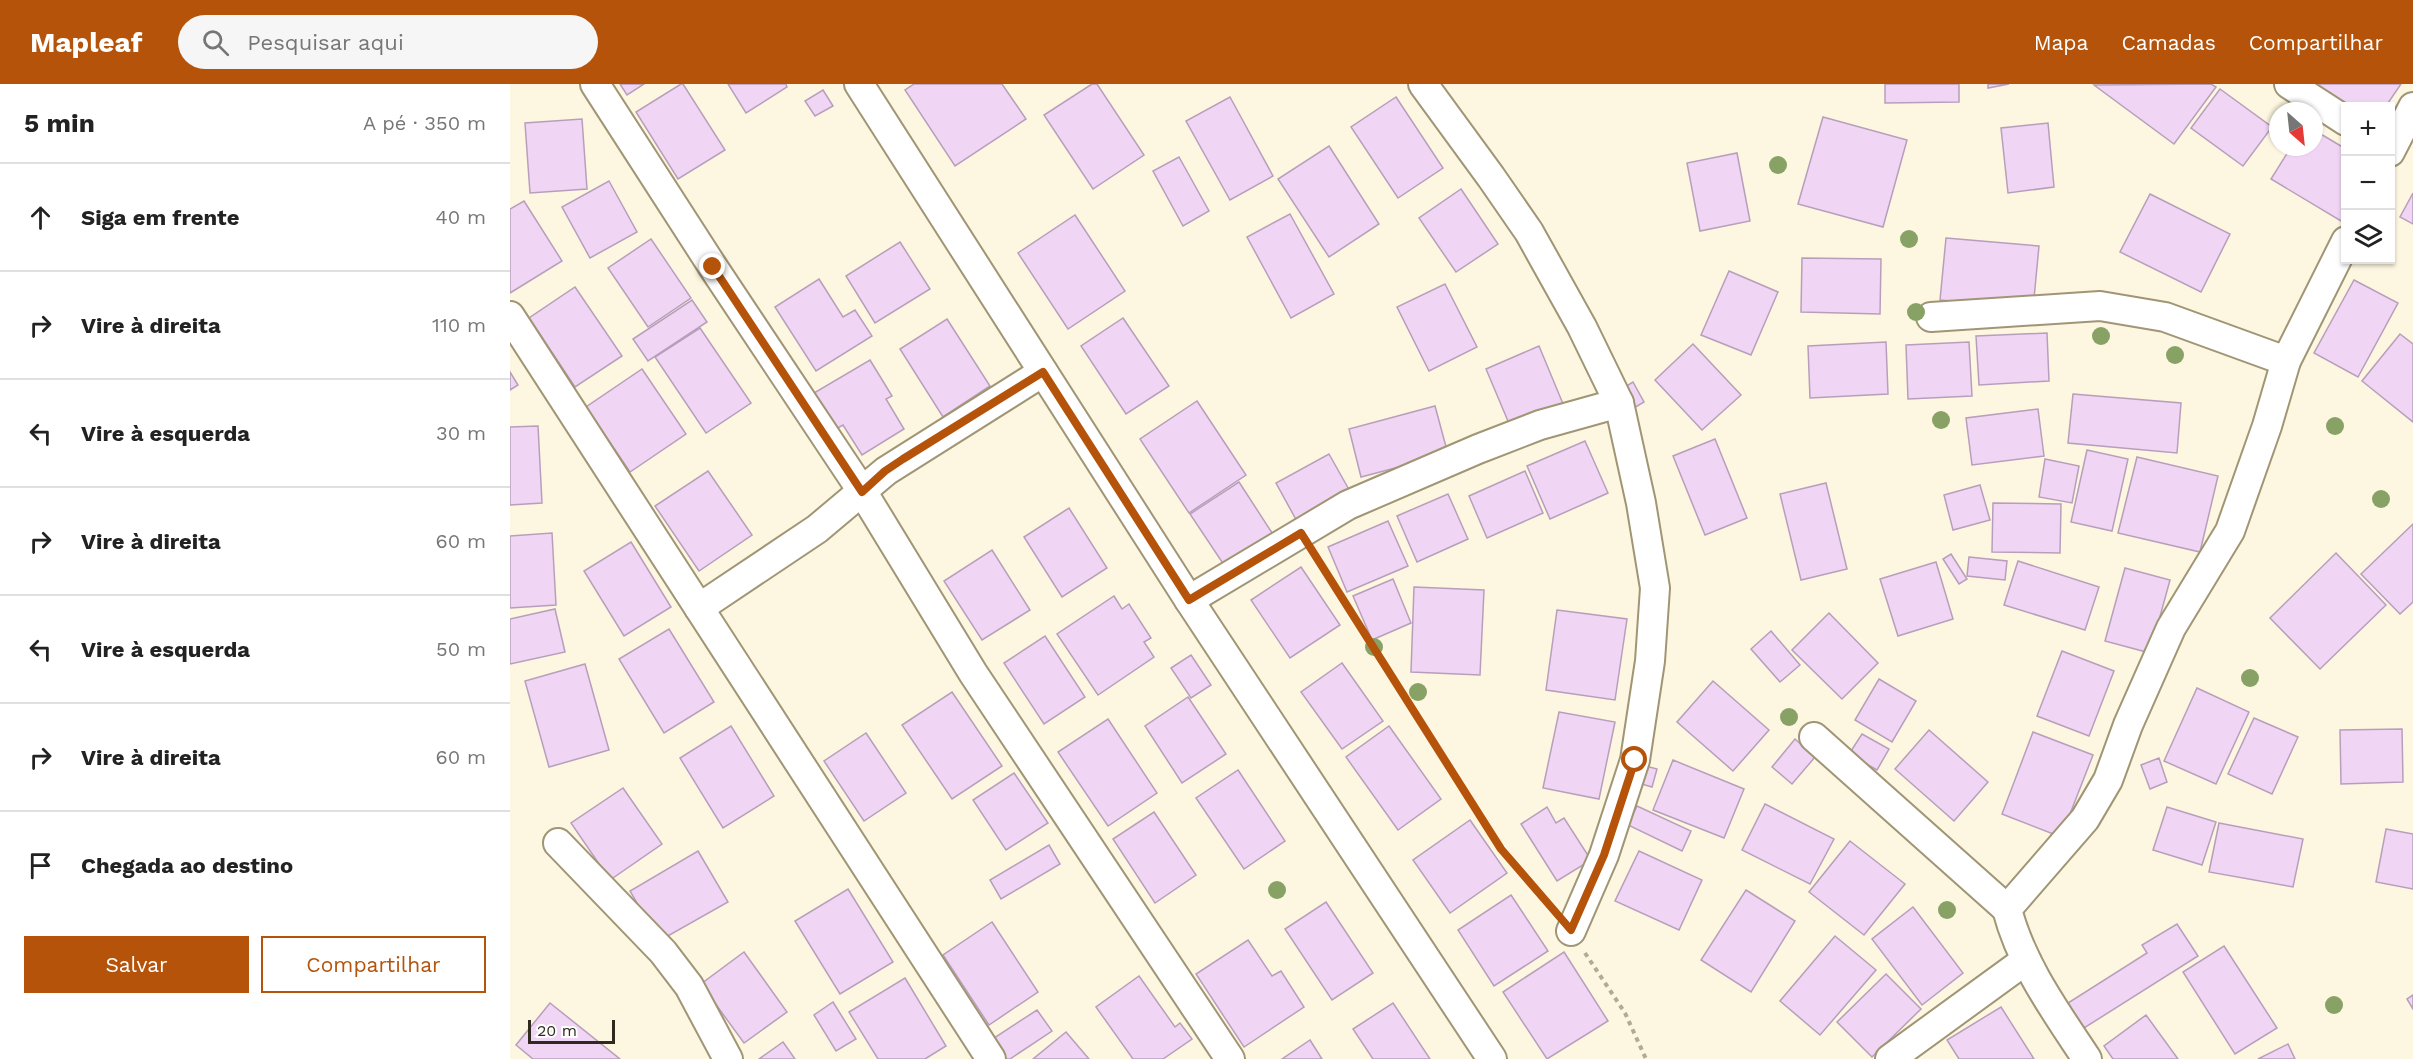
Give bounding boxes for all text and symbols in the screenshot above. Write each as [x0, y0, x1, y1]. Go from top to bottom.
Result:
search box [178, 15, 598, 69]
text: Mapleaf [30, 26, 142, 59]
icon: search [199, 26, 232, 59]
text: Pesquisar aqui [247, 30, 404, 55]
text: Mapa [2034, 30, 2088, 55]
text: Camadas [2121, 30, 2216, 55]
text: Compartilhar [2249, 30, 2383, 55]
north arrow [2269, 102, 2323, 156]
map controls [2341, 102, 2395, 264]
button: + [2341, 102, 2395, 156]
text: 5 min [24, 108, 95, 138]
text: A pé · 350 m [363, 111, 486, 135]
button: − [2341, 156, 2395, 210]
icon: ahead [24, 201, 57, 234]
text: Siga em frente [81, 205, 239, 230]
text: 40 m [435, 205, 486, 229]
button: layers [2341, 210, 2395, 264]
route end [699, 253, 725, 279]
icon: right [24, 309, 57, 342]
text: Vire à direita [81, 313, 221, 338]
text: 110 m [432, 313, 486, 337]
icon: left [24, 417, 57, 450]
text: Vire à esquerda [81, 421, 250, 446]
text: 30 m [436, 421, 486, 445]
icon: right [24, 525, 57, 558]
text: Vire à direita [81, 529, 221, 554]
text: 60 m [436, 529, 486, 553]
icon: left [24, 633, 57, 666]
text: Vire à esquerda [81, 637, 250, 662]
text: 50 m [436, 637, 486, 661]
icon: right [24, 741, 57, 774]
text: Vire à direita [81, 745, 221, 770]
text: 60 m [436, 745, 486, 769]
route start [1621, 746, 1647, 772]
icon: arrive [24, 849, 57, 882]
text: Chegada ao destino [81, 853, 293, 878]
button: Salvar [24, 936, 249, 993]
button: Compartilhar [261, 936, 486, 993]
scale bar [528, 1017, 615, 1044]
text: 20 m [537, 1021, 577, 1040]

